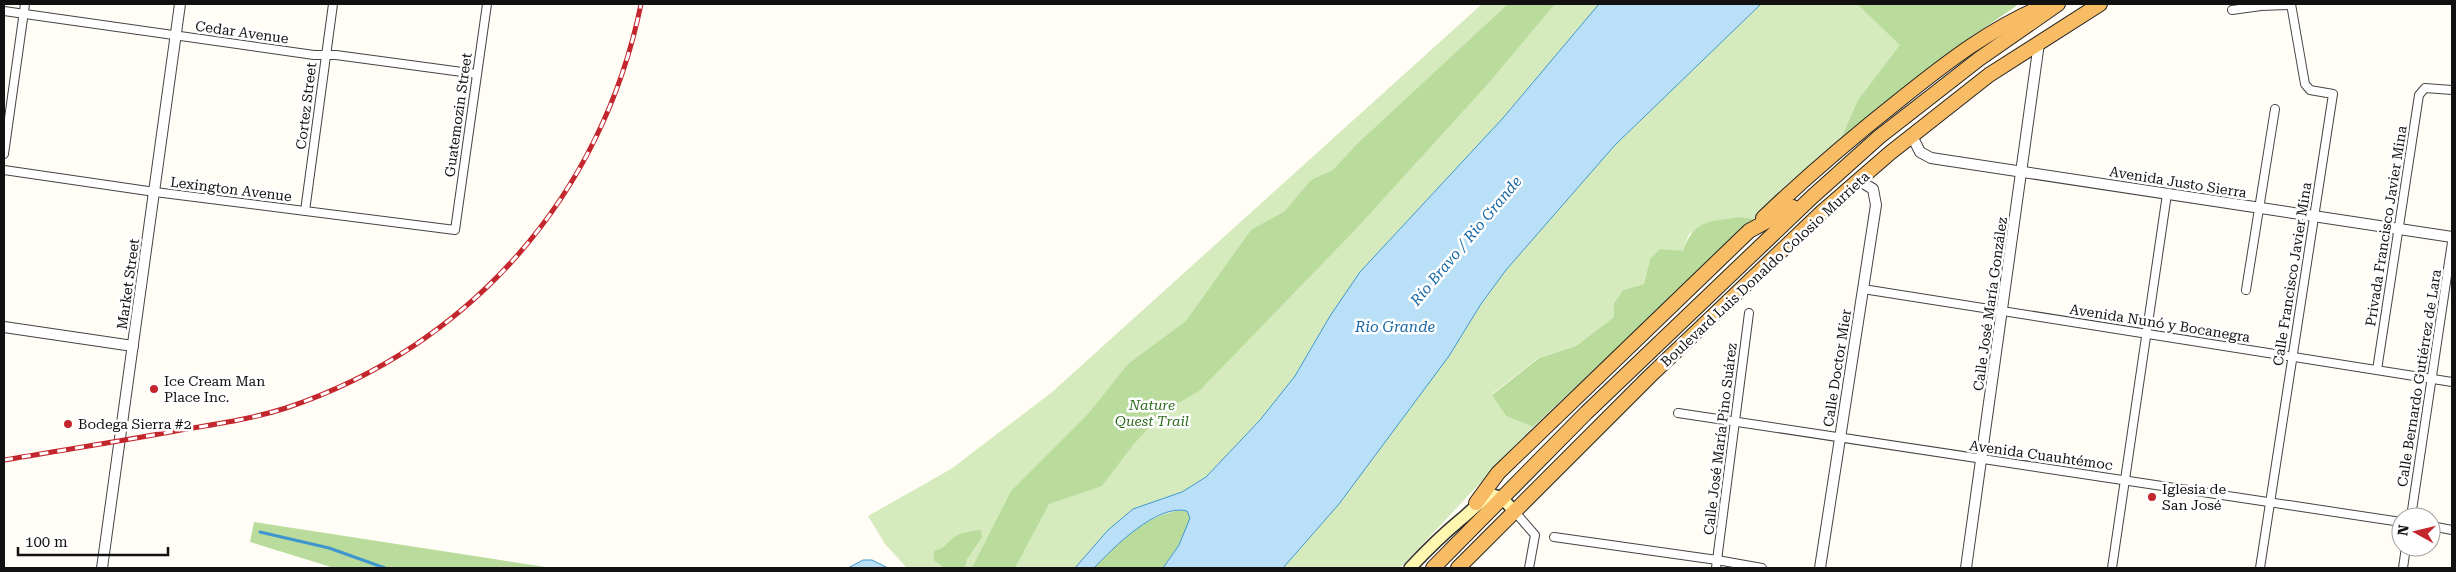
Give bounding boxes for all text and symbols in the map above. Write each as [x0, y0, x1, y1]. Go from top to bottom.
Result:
street label: Cedar Avenue [194, 18, 290, 47]
street label: Guatemozin Street [441, 52, 475, 178]
street label: Cortez Street [293, 62, 319, 150]
street label: Privada Francisco Javier Mina [2362, 124, 2410, 327]
street label: Avenida Justo Sierra [2108, 163, 2248, 201]
street label: Boulevard Luis Donaldo Colosio Murrieta [1657, 168, 1873, 370]
water label: Río Bravo / Rio Grande [1406, 172, 1526, 310]
street label: Lexington Avenue [169, 174, 293, 204]
street label: Calle Francisco Javier Mina [2270, 181, 2314, 367]
street label: Calle José María González [1970, 216, 2010, 392]
street label: Market Street [114, 238, 142, 330]
street label: Calle Bernardo Gutiérrez de Lara [2394, 268, 2444, 488]
street label: Avenida Nunó y Bocanegra [2069, 301, 2252, 345]
street label: Calle Doctor Mier [1820, 308, 1854, 428]
water label: Rio Grande [1354, 318, 1435, 336]
street label: Calle José María Pino Suárez [1700, 342, 1740, 536]
place label: Ice Cream Man Place Inc. [164, 373, 265, 405]
marker: Ice Cream Man Place Inc. [148, 383, 160, 395]
park label: Nature Quest Trail [1115, 397, 1189, 429]
place label: Bodega Sierra #2 [78, 416, 192, 432]
marker: Bodega Sierra #2 [62, 418, 74, 430]
street label: Avenida Cuauhtémoc [1968, 437, 2114, 473]
place label: Iglesia de San José [2162, 481, 2226, 513]
marker: Iglesia de San José [2146, 491, 2158, 503]
north arrow [2391, 507, 2441, 557]
scale bar [18, 524, 168, 556]
text: N [2394, 524, 2412, 537]
text: 100 m [25, 533, 68, 551]

